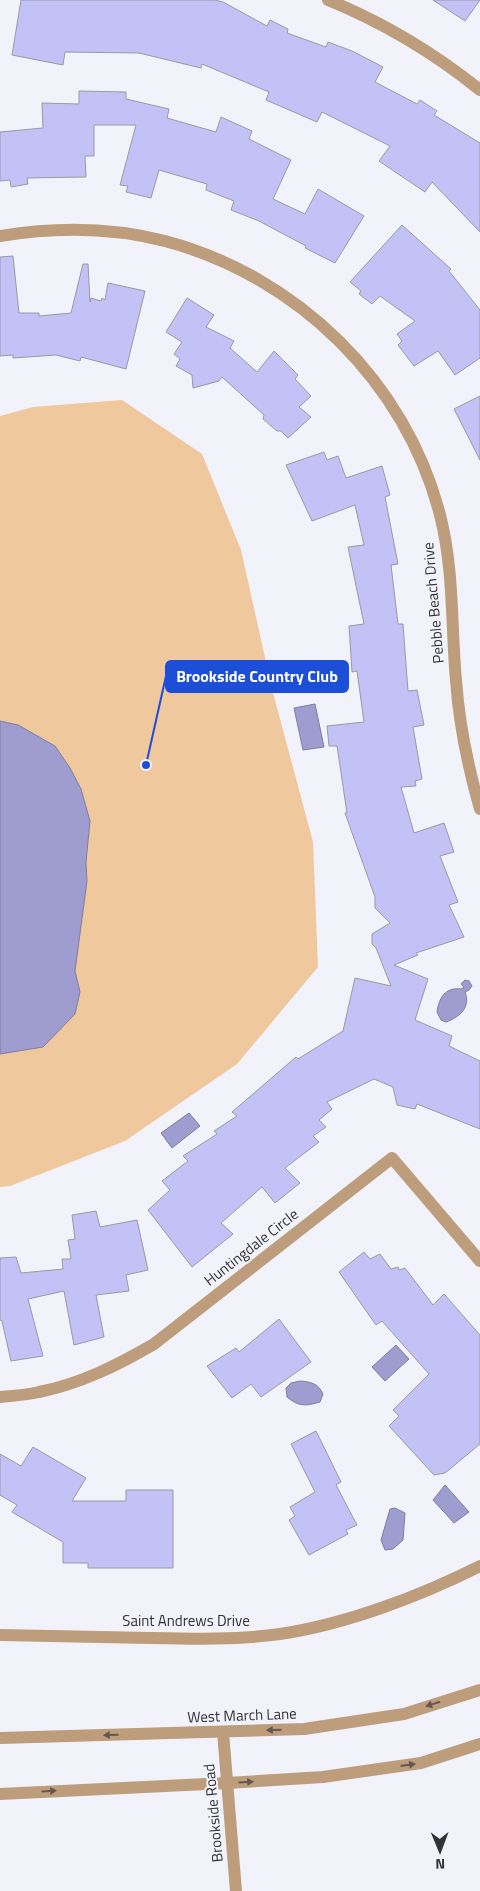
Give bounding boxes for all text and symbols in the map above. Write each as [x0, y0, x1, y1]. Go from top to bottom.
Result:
street label: Pebble Beach Drive [416, 541, 450, 665]
callout: Brookside Country Club [166, 661, 348, 692]
text: Brookside Country Club [176, 664, 338, 688]
street label: Huntingdale Circle [199, 1203, 303, 1291]
street label: Saint Andrews Drive [122, 1609, 250, 1632]
one-way arrow [426, 1701, 441, 1709]
street label: West March Lane [187, 1702, 297, 1728]
one-way arrow [265, 1726, 281, 1734]
one-way arrow [103, 1731, 119, 1739]
one-way arrow [400, 1761, 416, 1769]
street label: Brookside Road [197, 1763, 229, 1863]
one-way arrow [238, 1777, 254, 1785]
one-way arrow [41, 1787, 57, 1795]
north arrow [415, 1826, 465, 1876]
text: N [435, 1854, 445, 1875]

